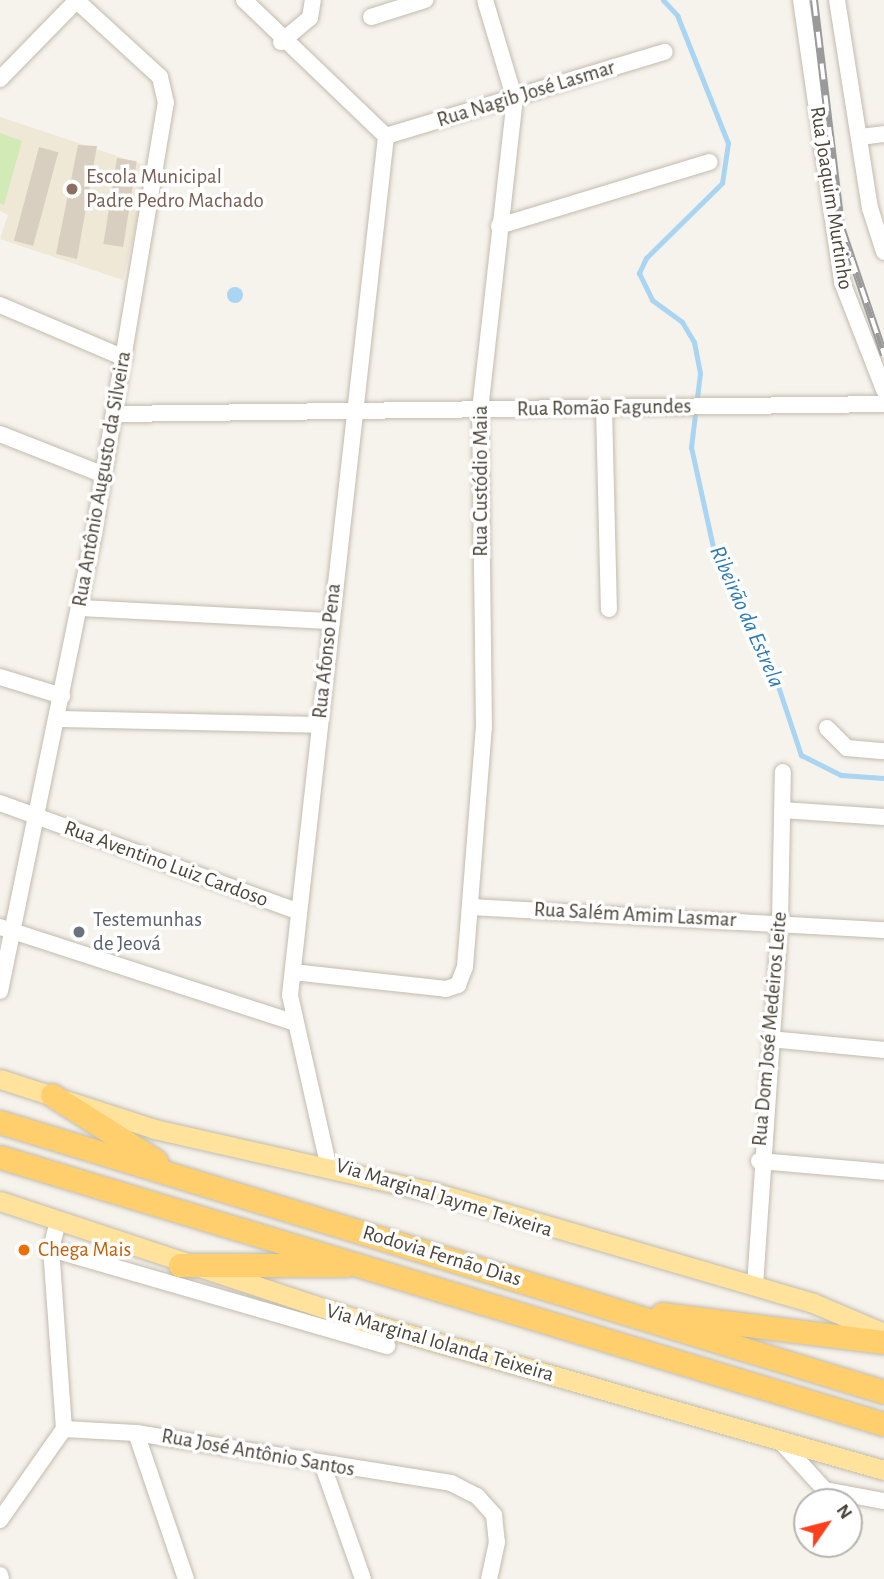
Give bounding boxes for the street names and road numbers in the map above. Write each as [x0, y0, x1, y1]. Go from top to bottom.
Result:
street label: Rua Nagib José Lasmar [434, 55, 618, 133]
street label: Rua Joaquim Murtinho [804, 105, 858, 291]
street label: Rua Antônio Augusto da Silveira [67, 349, 137, 609]
street label: Rua Romão Fagundes [517, 394, 691, 422]
street label: Rua Custódio Maia [468, 405, 494, 557]
street label: Rua Afonso Pena [307, 582, 347, 720]
street label: Rua Aventino Luiz Cardoso [60, 815, 272, 913]
street label: Rua Salém Amim Lasmar [533, 897, 737, 933]
street label: Rua Dom José Medeiros Leite [747, 911, 793, 1147]
street label: Via Marginal Jayme Teixeira [333, 1153, 555, 1243]
street label: Rodovia Fernão Dias [360, 1220, 524, 1292]
street label: Via Marginal Iolanda Teixeira [323, 1298, 557, 1388]
street label: Rua José Antônio Santos [159, 1424, 357, 1482]

